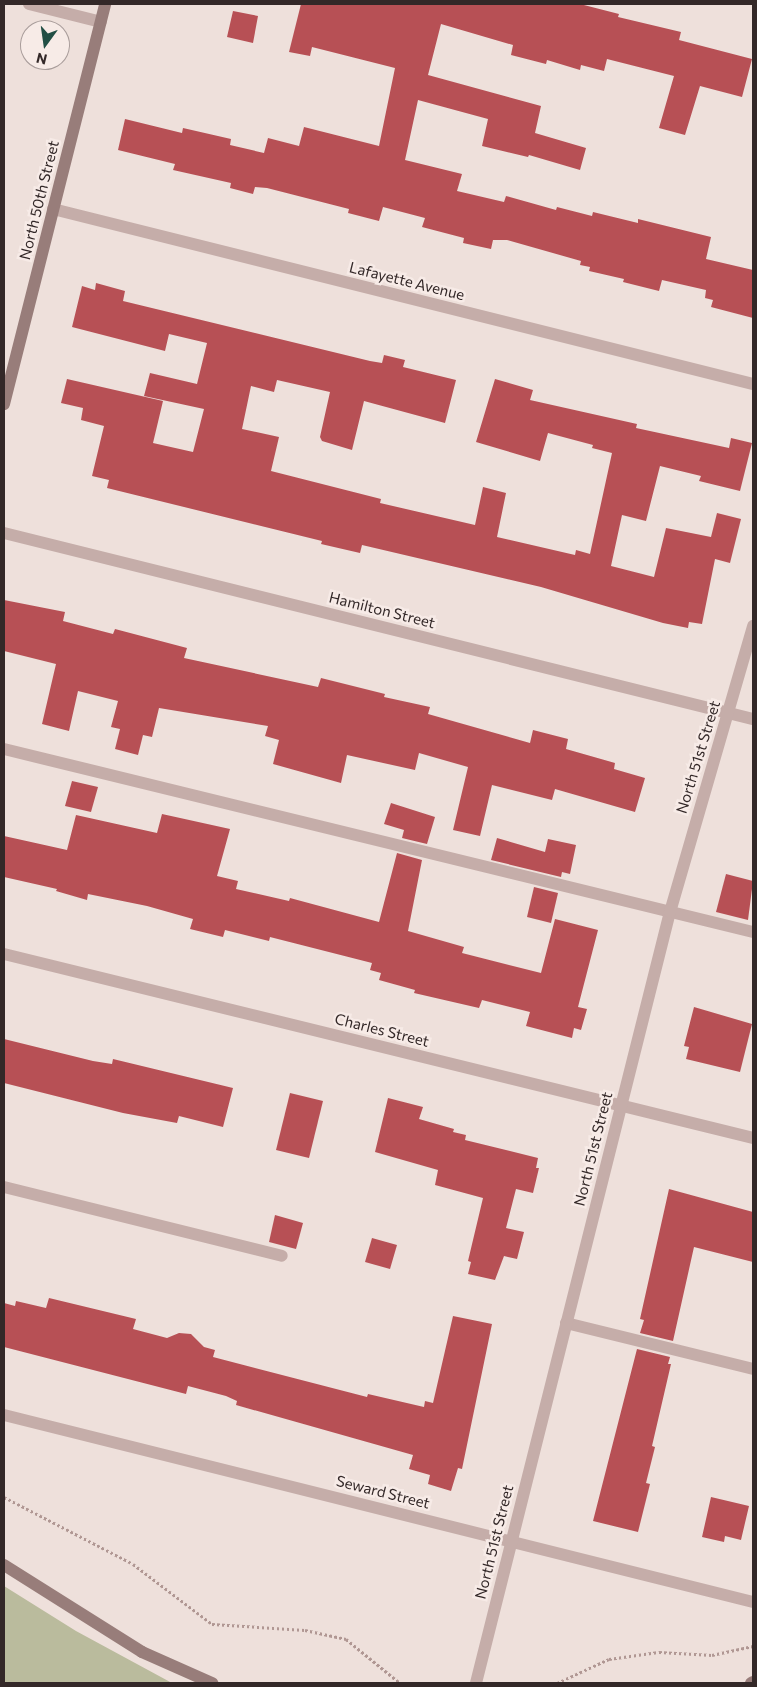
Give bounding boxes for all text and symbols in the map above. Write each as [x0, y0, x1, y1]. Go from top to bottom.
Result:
north arrow [20, 20, 70, 70]
text: N [34, 50, 49, 69]
street label: North 50th Street [15, 138, 63, 262]
street label: Lafayette Avenue [347, 258, 467, 304]
street label: Hamilton Street [327, 588, 437, 632]
street label: North 51st Street [672, 698, 724, 816]
street label: Charles Street [333, 1010, 431, 1050]
street label: North 51st Street [570, 1090, 616, 1208]
street label: Seward Street [334, 1472, 432, 1512]
street label: North 51st Street [471, 1483, 517, 1601]

